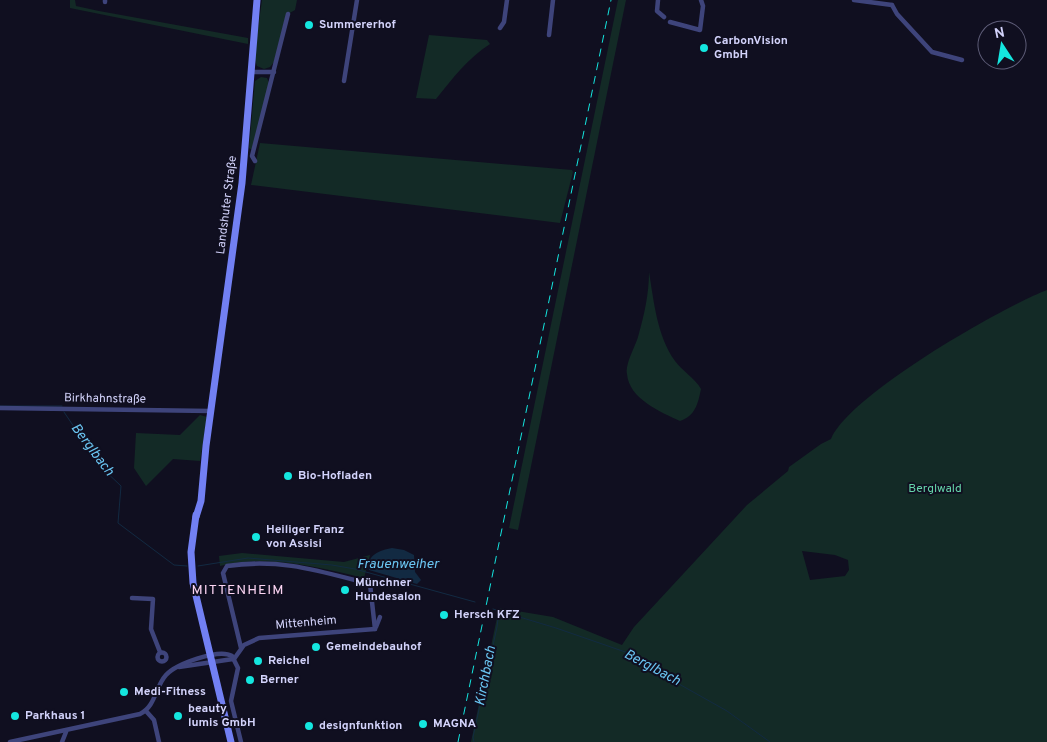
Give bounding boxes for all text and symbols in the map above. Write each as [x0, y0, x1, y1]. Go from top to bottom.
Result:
place label: Summererhof [319, 17, 397, 33]
marker: Summererhof [303, 19, 315, 31]
north arrow [977, 20, 1027, 70]
text: N [993, 24, 1006, 43]
place label: CarbonVision GmbH [714, 33, 788, 63]
marker: CarbonVision GmbH [698, 42, 710, 54]
street label: Landshuter Straße [213, 155, 241, 255]
street label: Birkhahnstraße [64, 390, 146, 408]
water label: Berglbach [67, 420, 118, 480]
place label: Bio-Hofladen [298, 468, 372, 484]
marker: Bio-Hofladen [282, 470, 294, 482]
park label: Berglwald [908, 481, 962, 497]
place label: Heiliger Franz von Assisi [266, 522, 344, 552]
marker: Heiliger Franz von Assisi [250, 531, 262, 543]
water label: Frauenweiher [357, 556, 441, 573]
place label: Münchner Hundesalon [355, 575, 421, 605]
district label: MITTENHEIM [192, 582, 284, 599]
marker: Münchner Hundesalon [339, 584, 351, 596]
place label: Hersch KFZ [454, 607, 520, 623]
marker: Hersch KFZ [438, 609, 450, 621]
street label: Mittenheim [275, 612, 337, 634]
place label: Gemeindebauhof [326, 639, 422, 655]
marker: Gemeindebauhof [310, 641, 322, 653]
water label: Kirchbach [472, 644, 500, 707]
water label: Berglbach [621, 646, 683, 690]
place label: Reichel [268, 653, 310, 669]
marker: Reichel [252, 655, 264, 667]
place label: Berner [260, 672, 299, 688]
marker: Berner [244, 674, 256, 686]
place label: Medi-Fitness [134, 684, 206, 700]
marker: Medi-Fitness [118, 686, 130, 698]
place label: beauty lumis GmbH [188, 701, 256, 731]
place label: Parkhaus 1 [25, 708, 85, 724]
marker: Parkhaus 1 [9, 710, 21, 722]
marker: beauty lumis GmbH [172, 710, 184, 722]
place label: MAGNA [433, 716, 476, 732]
place label: designfunktion [319, 718, 402, 734]
marker: MAGNA [417, 718, 429, 730]
marker: designfunktion [303, 720, 315, 732]

